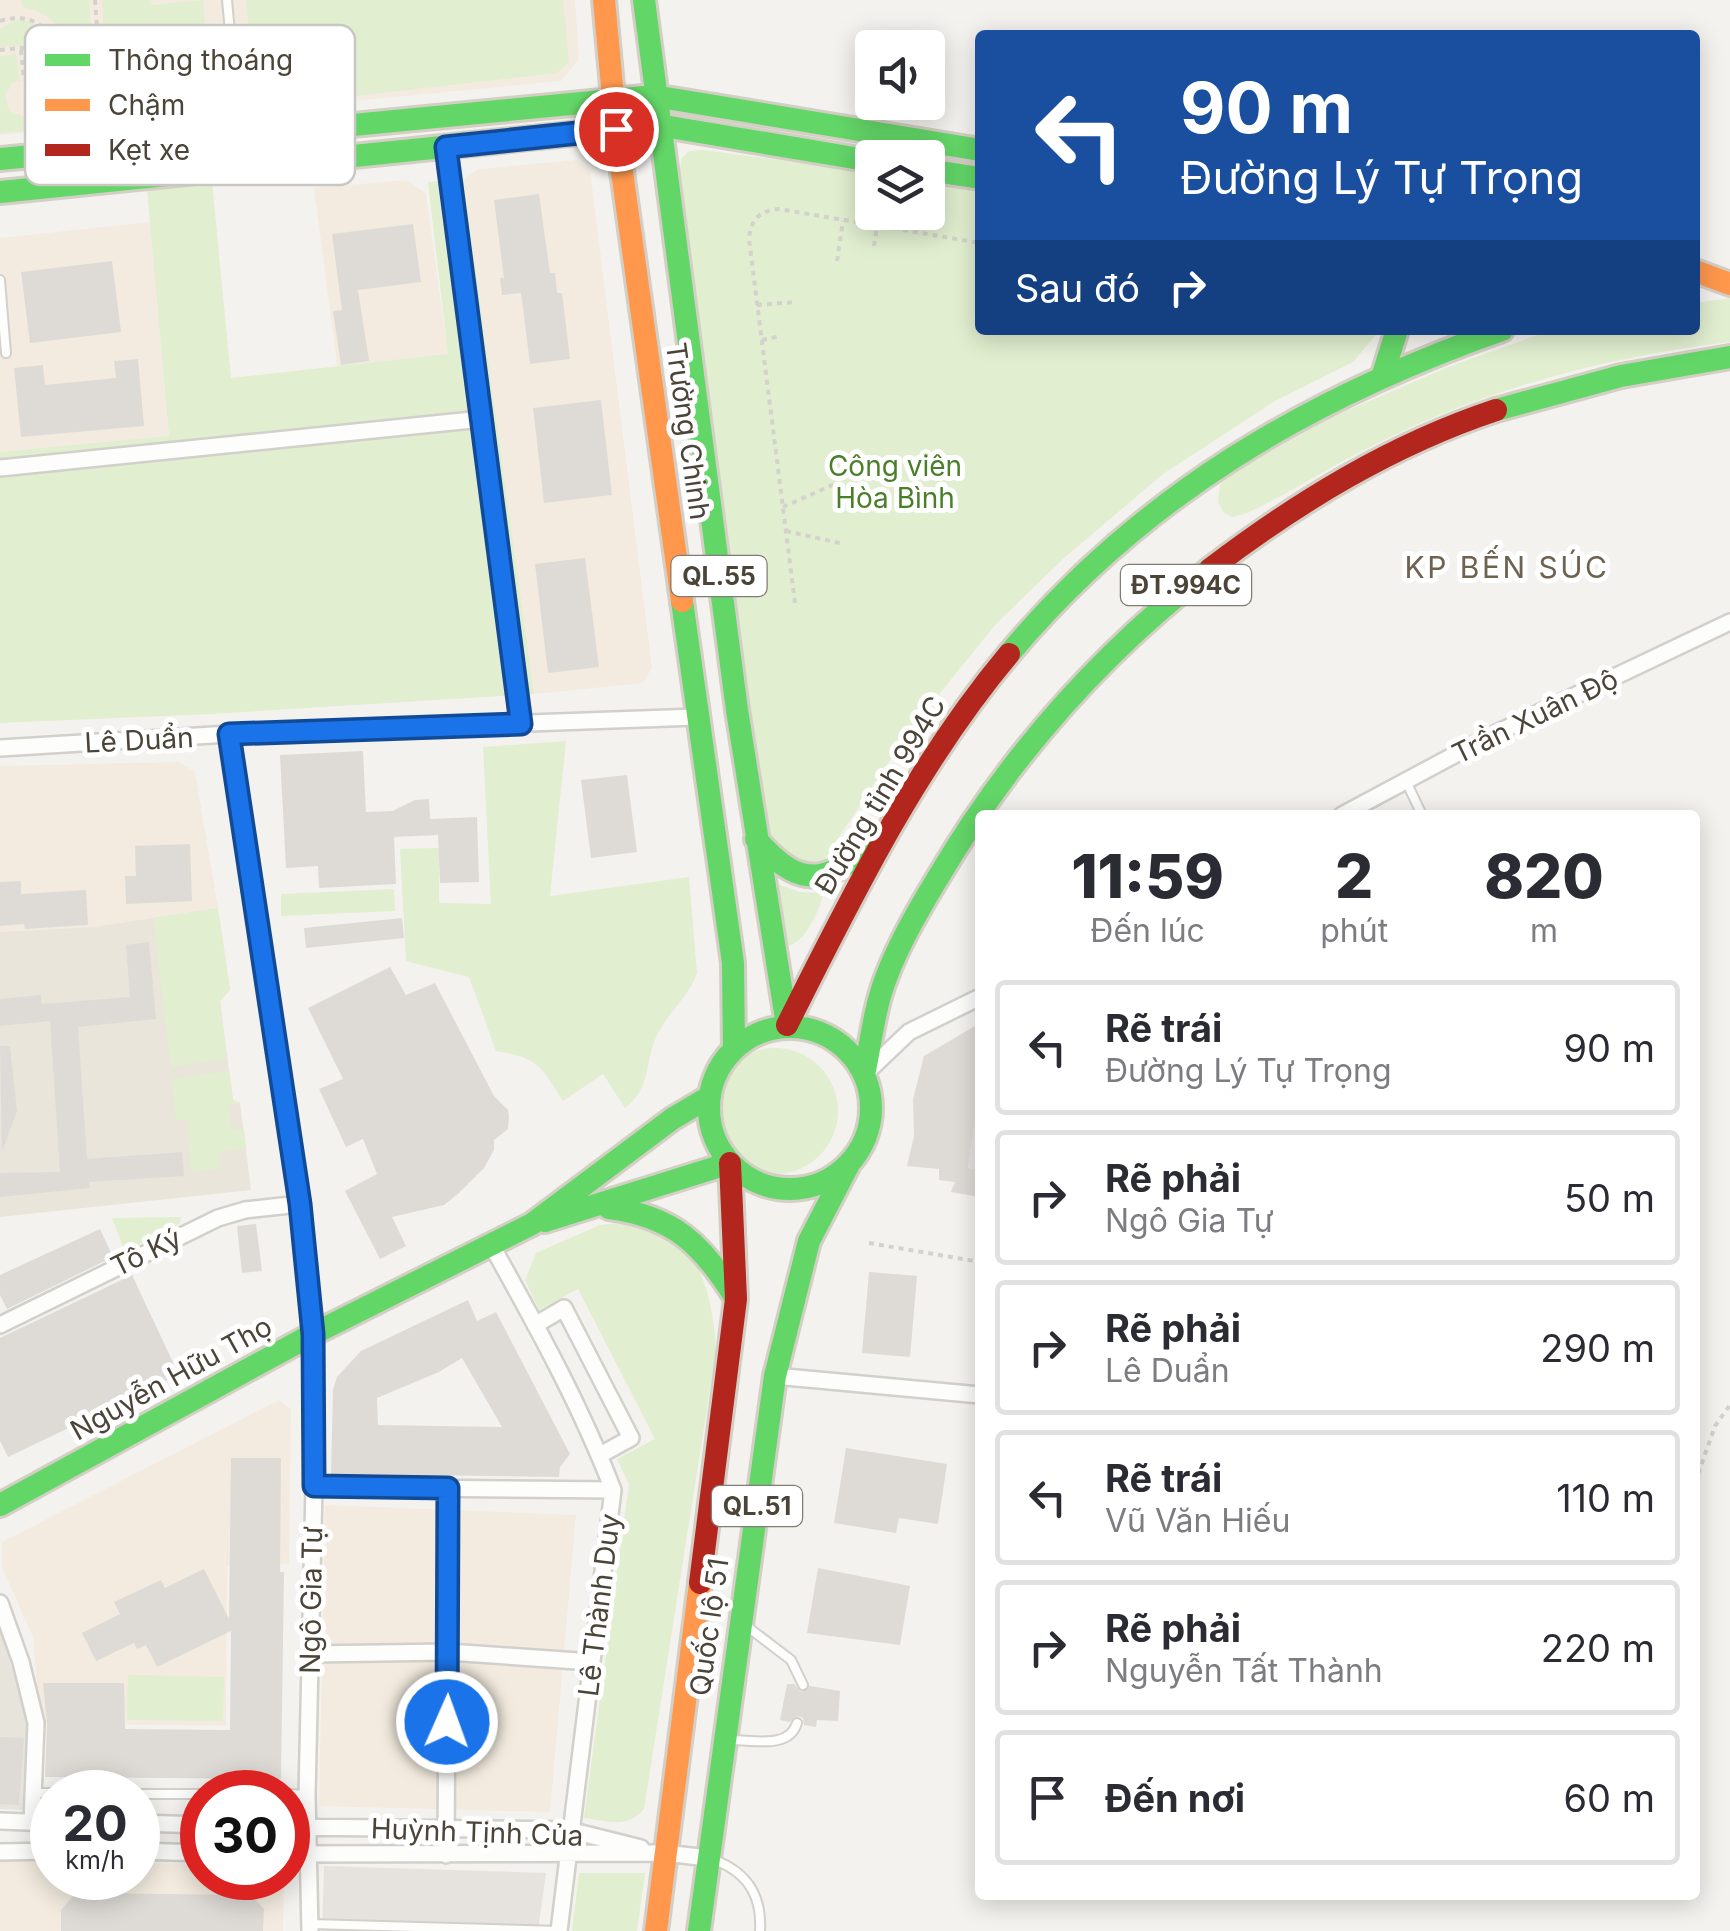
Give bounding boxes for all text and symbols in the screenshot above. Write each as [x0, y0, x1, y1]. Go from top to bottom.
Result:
legend [25, 25, 355, 185]
map controls [855, 30, 945, 230]
button: sound [855, 30, 945, 120]
text: Thông thoáng [108, 43, 293, 77]
text: 90 m [1180, 65, 1353, 150]
icon: left [1015, 70, 1145, 200]
pin [574, 87, 659, 172]
text: Chậm [108, 88, 185, 122]
icon: arrive [589, 102, 644, 157]
text: Kẹt xe [108, 133, 190, 167]
button: layers [855, 140, 945, 230]
text: Đường Lý Tự Trọng [1180, 150, 1583, 205]
icon: right [1160, 260, 1215, 315]
text: Sau đó [1015, 265, 1140, 311]
street label: Trường Chinh [659, 340, 717, 522]
park label: Công viên Hòa Bình [828, 449, 962, 515]
district label: KP BẾN SÚC [1405, 544, 1609, 585]
road number: QL.55 [672, 556, 766, 596]
road number: ĐT.994C [1121, 565, 1251, 605]
street label: Trần Xuân Độ [1447, 661, 1623, 771]
street label: Đường tỉnh 994C [807, 690, 953, 900]
street label: Lê Duẩn [84, 720, 194, 760]
text: 11:59 [1071, 840, 1224, 912]
text: 2 [1335, 840, 1373, 912]
text: 820 [1484, 840, 1604, 912]
text: Đến lúc [1090, 911, 1205, 950]
text: phút [1320, 911, 1388, 950]
text: m [1530, 911, 1558, 950]
text: Rẽ trái [1105, 1005, 1222, 1051]
icon: left [1020, 1020, 1075, 1075]
text: 90 m [1563, 1025, 1655, 1071]
text: Đường Lý Tự Trọng [1105, 1051, 1392, 1090]
text: Rẽ phải [1105, 1155, 1241, 1201]
icon: right [1020, 1170, 1075, 1225]
text: 50 m [1564, 1175, 1655, 1221]
text: Ngô Gia Tự [1105, 1201, 1274, 1240]
street label: Tô Ký [105, 1221, 187, 1283]
text: Rẽ phải [1105, 1305, 1241, 1351]
street label: Nguyễn Hữu Thọ [64, 1309, 278, 1447]
icon: right [1020, 1320, 1075, 1375]
text: 290 m [1540, 1325, 1655, 1371]
text: Lê Duẩn [1105, 1351, 1230, 1390]
text: Rẽ trái [1105, 1455, 1222, 1501]
icon: left [1020, 1470, 1075, 1525]
text: 110 m [1556, 1475, 1655, 1521]
road number: QL.51 [712, 1486, 802, 1526]
text: Vũ Văn Hiếu [1105, 1501, 1290, 1540]
street label: Lê Thành Duy [571, 1512, 627, 1698]
street label: Ngô Gia Tự [293, 1526, 329, 1674]
street label: Quốc lộ 51 [683, 1556, 735, 1698]
text: Rẽ phải [1105, 1605, 1241, 1651]
icon: right [1020, 1620, 1075, 1675]
text: 220 m [1541, 1625, 1655, 1671]
text: Nguyễn Tất Thành [1105, 1651, 1383, 1690]
position arrow [395, 1670, 499, 1774]
speed limit sign: 30 [180, 1770, 310, 1900]
icon: arrive [1020, 1770, 1075, 1825]
text: Đến nơi [1105, 1775, 1245, 1821]
text: 60 m [1563, 1775, 1655, 1821]
text: 20 [62, 1793, 128, 1853]
street label: Huỳnh Tịnh Của [370, 1811, 584, 1853]
text: km/h [65, 1845, 125, 1875]

